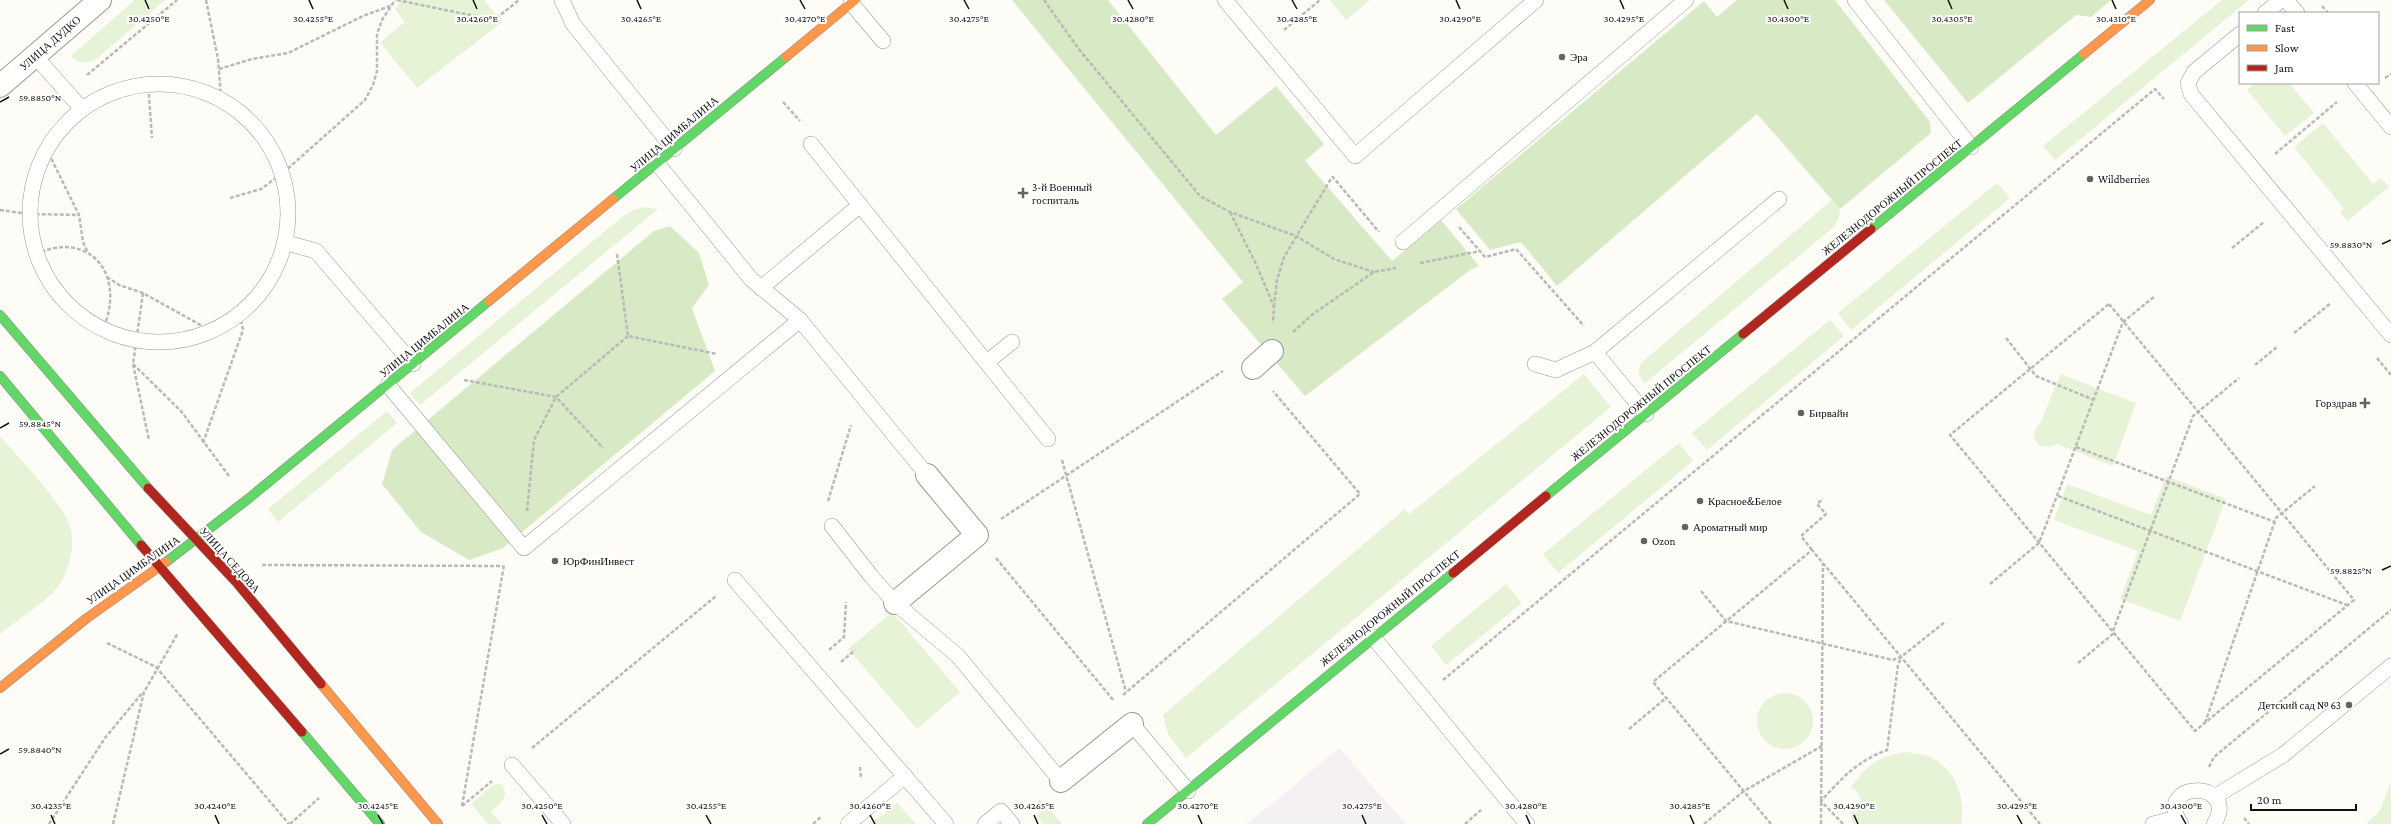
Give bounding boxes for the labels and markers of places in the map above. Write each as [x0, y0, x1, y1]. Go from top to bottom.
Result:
place label: Эра [1570, 51, 1588, 63]
marker: Эра [1557, 52, 1567, 62]
place label: Wildberries [2098, 173, 2150, 185]
marker: Wildberries [2085, 174, 2095, 184]
place label: 3-й Военный госпиталь [1032, 181, 1092, 206]
marker: 3-й Военный госпиталь [1017, 187, 1029, 199]
place label: Горздрав [2315, 397, 2357, 409]
marker: Горздрав [2360, 398, 2370, 408]
place label: Бирвайн [1809, 407, 1849, 419]
marker: Бирвайн [1796, 408, 1806, 418]
place label: Красное&Белое [1708, 495, 1782, 507]
marker: Красное&Белое [1695, 496, 1705, 506]
place label: Ароматный мир [1693, 521, 1768, 533]
marker: Ароматный мир [1680, 522, 1690, 532]
place label: Ozon [1652, 535, 1675, 547]
marker: Ozon [1639, 536, 1649, 546]
place label: ЮрФинИнвест [563, 555, 634, 567]
marker: ЮрФинИнвест [550, 556, 560, 566]
place label: Детский сад № 63 [2258, 699, 2341, 711]
marker: Детский сад № 63 [2344, 700, 2354, 710]

